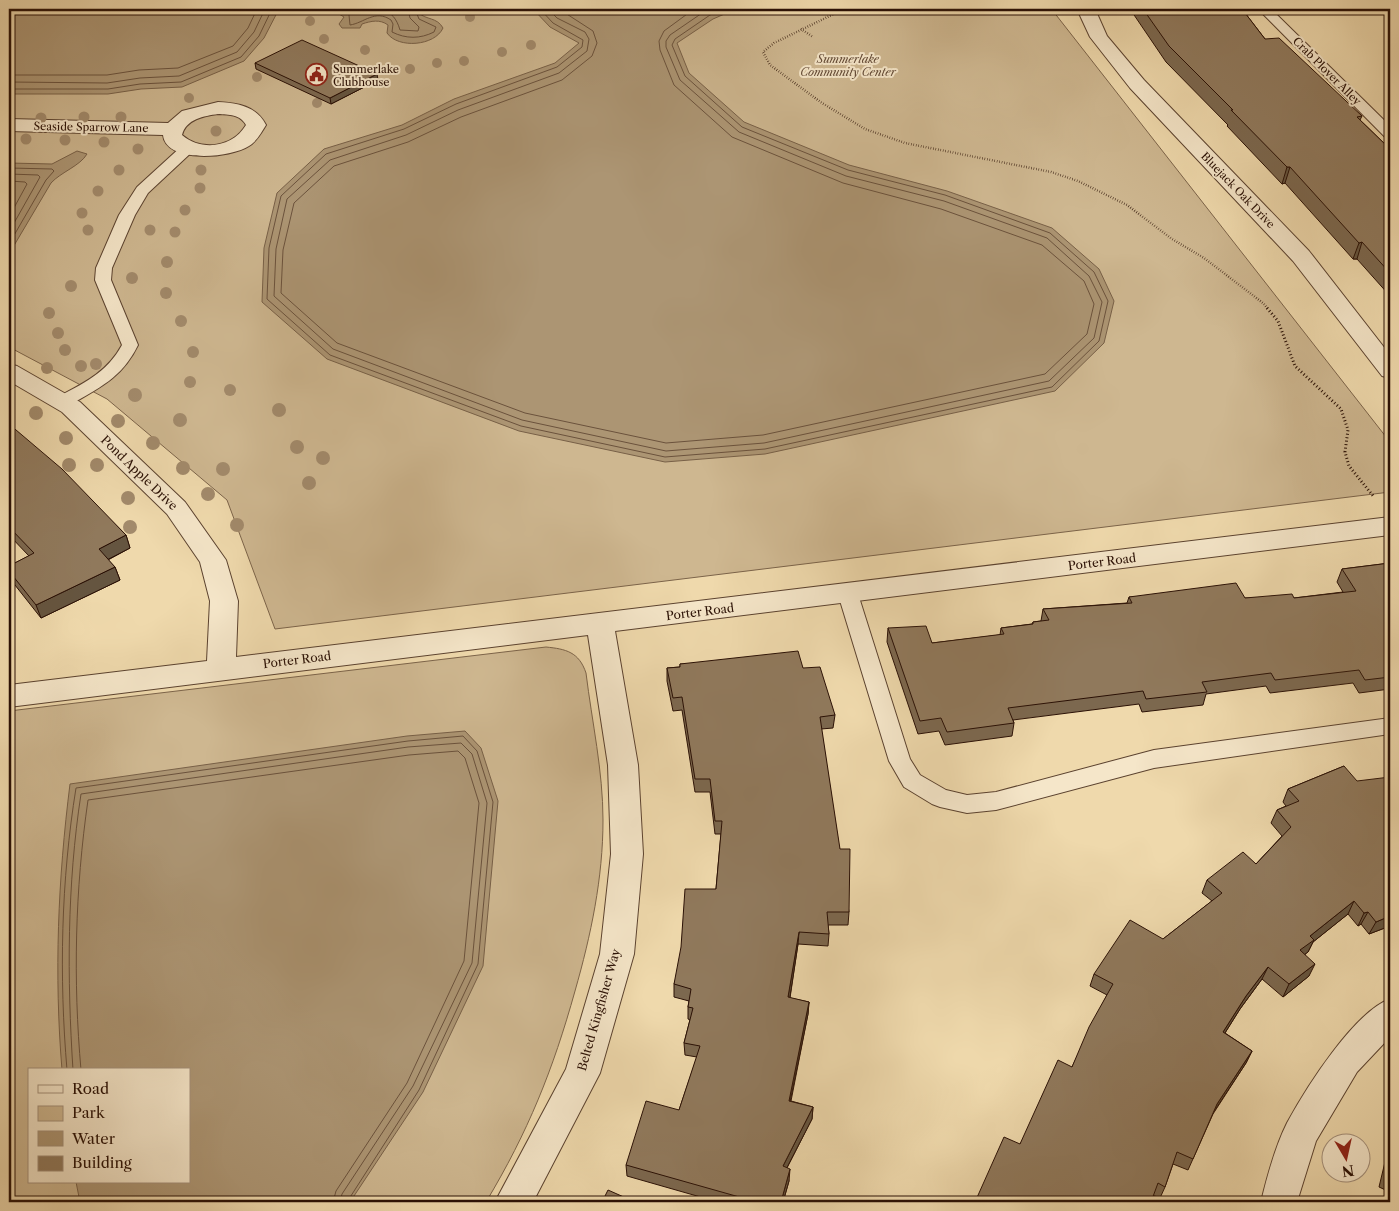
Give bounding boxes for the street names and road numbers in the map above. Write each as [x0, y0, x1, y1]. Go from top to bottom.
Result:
street label: Crab Plover Alley [1290, 34, 1365, 109]
street label: Seaside Sparrow Lane [33, 119, 149, 135]
street label: Bluejack Oak Drive [1198, 149, 1278, 231]
street label: Pond Apple Drive [98, 432, 181, 513]
street label: Porter Road [1067, 550, 1138, 573]
street label: Porter Road [665, 600, 736, 623]
street label: Porter Road [262, 648, 333, 671]
street label: Belted Kingfisher Way [574, 947, 623, 1073]

